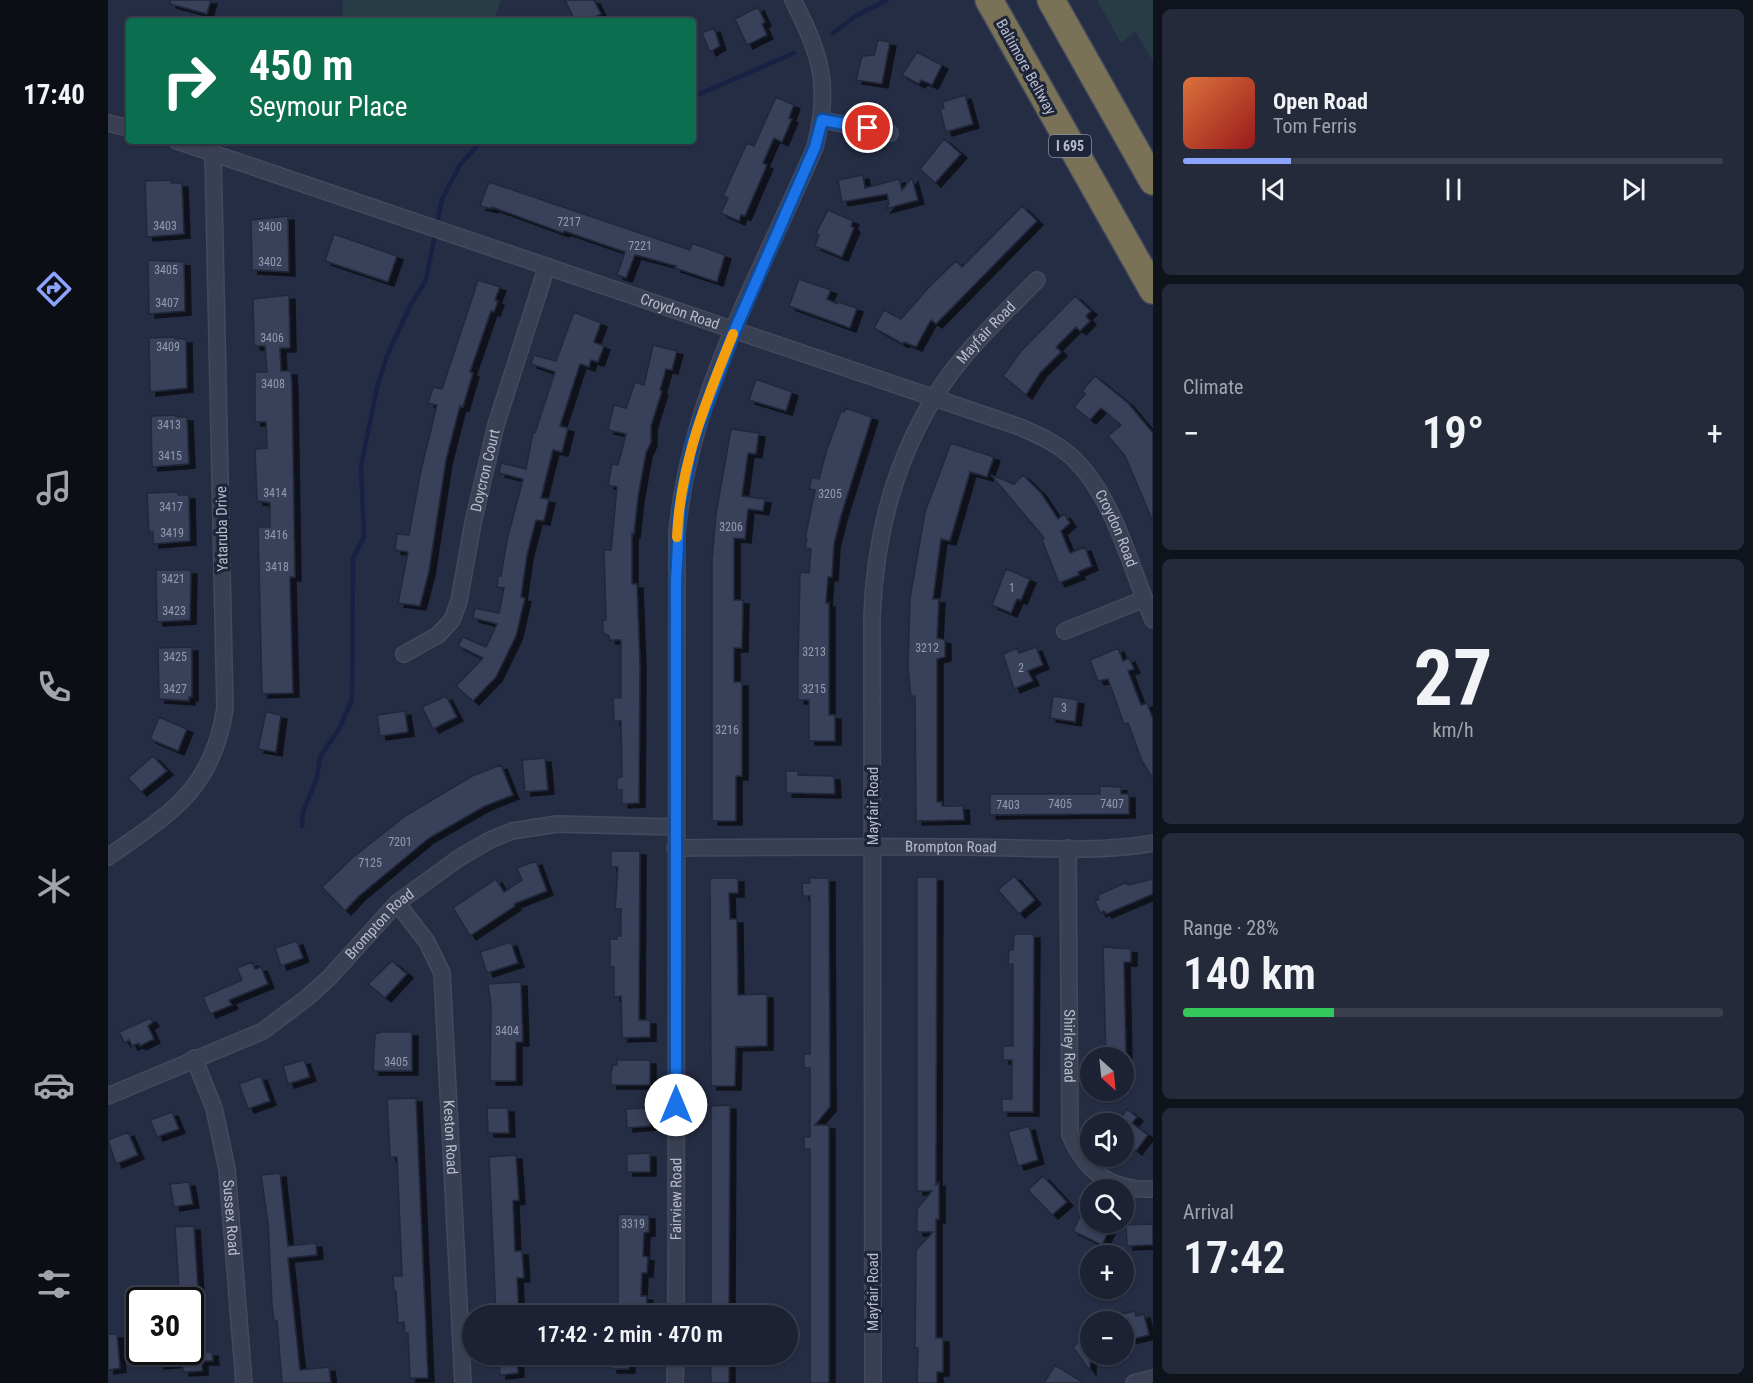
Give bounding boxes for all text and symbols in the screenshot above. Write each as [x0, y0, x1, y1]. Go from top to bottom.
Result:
street label: Baltimore Beltway [992, 16, 1060, 118]
text: 450 m [249, 41, 354, 90]
icon: right [150, 42, 228, 120]
text: 17:40 [23, 79, 85, 111]
text: Open Road [1273, 89, 1368, 114]
text: Seymour Place [249, 91, 407, 123]
pin [842, 102, 893, 153]
icon: arrive [851, 111, 884, 144]
text: Tom Ferris [1273, 114, 1357, 138]
road number: I 695 [1049, 135, 1091, 157]
icon: previous [1257, 173, 1290, 206]
icon: pause [1437, 173, 1470, 206]
icon: next [1617, 173, 1650, 206]
house number: 7217 [557, 215, 581, 229]
house number: 3403 [153, 219, 177, 233]
house number: 3400 [258, 220, 282, 234]
house number: 7221 [628, 239, 652, 253]
house number: 3402 [258, 255, 282, 269]
house number: 3405 [154, 263, 178, 277]
icon: directions [33, 268, 75, 310]
street label: Croydon Road [638, 290, 722, 333]
house number: 3407 [155, 296, 179, 310]
street label: Mayfair Road [953, 298, 1019, 367]
house number: 3406 [260, 331, 284, 345]
house number: 3409 [156, 340, 180, 354]
text: Climate [1183, 375, 1243, 399]
house number: 3408 [261, 377, 285, 391]
text: 19° [1422, 406, 1484, 459]
text: − [1183, 414, 1200, 453]
text: + [1707, 414, 1723, 453]
house number: 3413 [157, 418, 181, 432]
street label: Doycron Court [467, 427, 504, 514]
house number: 3415 [158, 449, 182, 463]
icon: music [33, 467, 75, 509]
street label: Yataruba Drive [212, 486, 232, 572]
house number: 3414 [263, 486, 287, 500]
street label: Croydon Road [1091, 486, 1141, 569]
house number: 3205 [818, 487, 842, 501]
house number: 3417 [159, 500, 183, 514]
house number: 3206 [719, 520, 743, 534]
house number: 3419 [160, 526, 184, 540]
house number: 3416 [264, 528, 288, 542]
house number: 3418 [265, 560, 289, 574]
house number: 3421 [161, 572, 185, 586]
house number: 1 [1009, 581, 1015, 595]
house number: 3423 [162, 604, 186, 618]
text: 27 [1414, 633, 1492, 724]
house number: 3212 [915, 641, 939, 655]
house number: 3213 [802, 645, 826, 659]
house number: 3425 [163, 650, 187, 664]
house number: 2 [1018, 661, 1024, 675]
icon: phone [33, 666, 75, 708]
house number: 3427 [163, 682, 187, 696]
house number: 3215 [802, 682, 826, 696]
house number: 3 [1061, 701, 1067, 715]
text: km/h [1432, 718, 1474, 742]
house number: 3216 [715, 723, 739, 737]
street label: Mayfair Road [864, 767, 882, 845]
house number: 7405 [1048, 797, 1072, 811]
house number: 7407 [1100, 797, 1124, 811]
house number: 7403 [996, 798, 1020, 812]
house number: 7201 [388, 835, 412, 849]
street label: Brompton Road [905, 838, 997, 857]
house number: 7125 [358, 856, 382, 870]
icon: climate [33, 865, 75, 907]
street label: Brompton Road [341, 885, 417, 963]
text: Range · 28% [1183, 916, 1279, 940]
text: 140 km [1183, 947, 1316, 1000]
street label: Shirley Road [1060, 1009, 1079, 1083]
house number: 3404 [495, 1024, 519, 1038]
north arrow [1080, 1047, 1134, 1101]
map controls [1080, 1047, 1134, 1365]
house number: 3405 [384, 1055, 408, 1069]
icon: car [33, 1064, 75, 1106]
position arrow [644, 1073, 708, 1137]
street label: Keston Road [440, 1099, 461, 1175]
button: sound [1080, 1113, 1134, 1167]
street label: Fairview Road [667, 1158, 685, 1240]
street label: Sussex Road [219, 1179, 243, 1256]
button: search [1080, 1179, 1134, 1233]
text: Arrival [1183, 1200, 1234, 1224]
house number: 3319 [621, 1217, 645, 1231]
text: 17:42 [1183, 1231, 1285, 1284]
button: + [1080, 1245, 1134, 1299]
street label: Mayfair Road [864, 1253, 882, 1331]
icon: filters [33, 1263, 75, 1305]
speed limit sign: 30 [126, 1287, 204, 1365]
button: − [1080, 1311, 1134, 1365]
text: 17:42 · 2 min · 470 m [537, 1322, 723, 1347]

